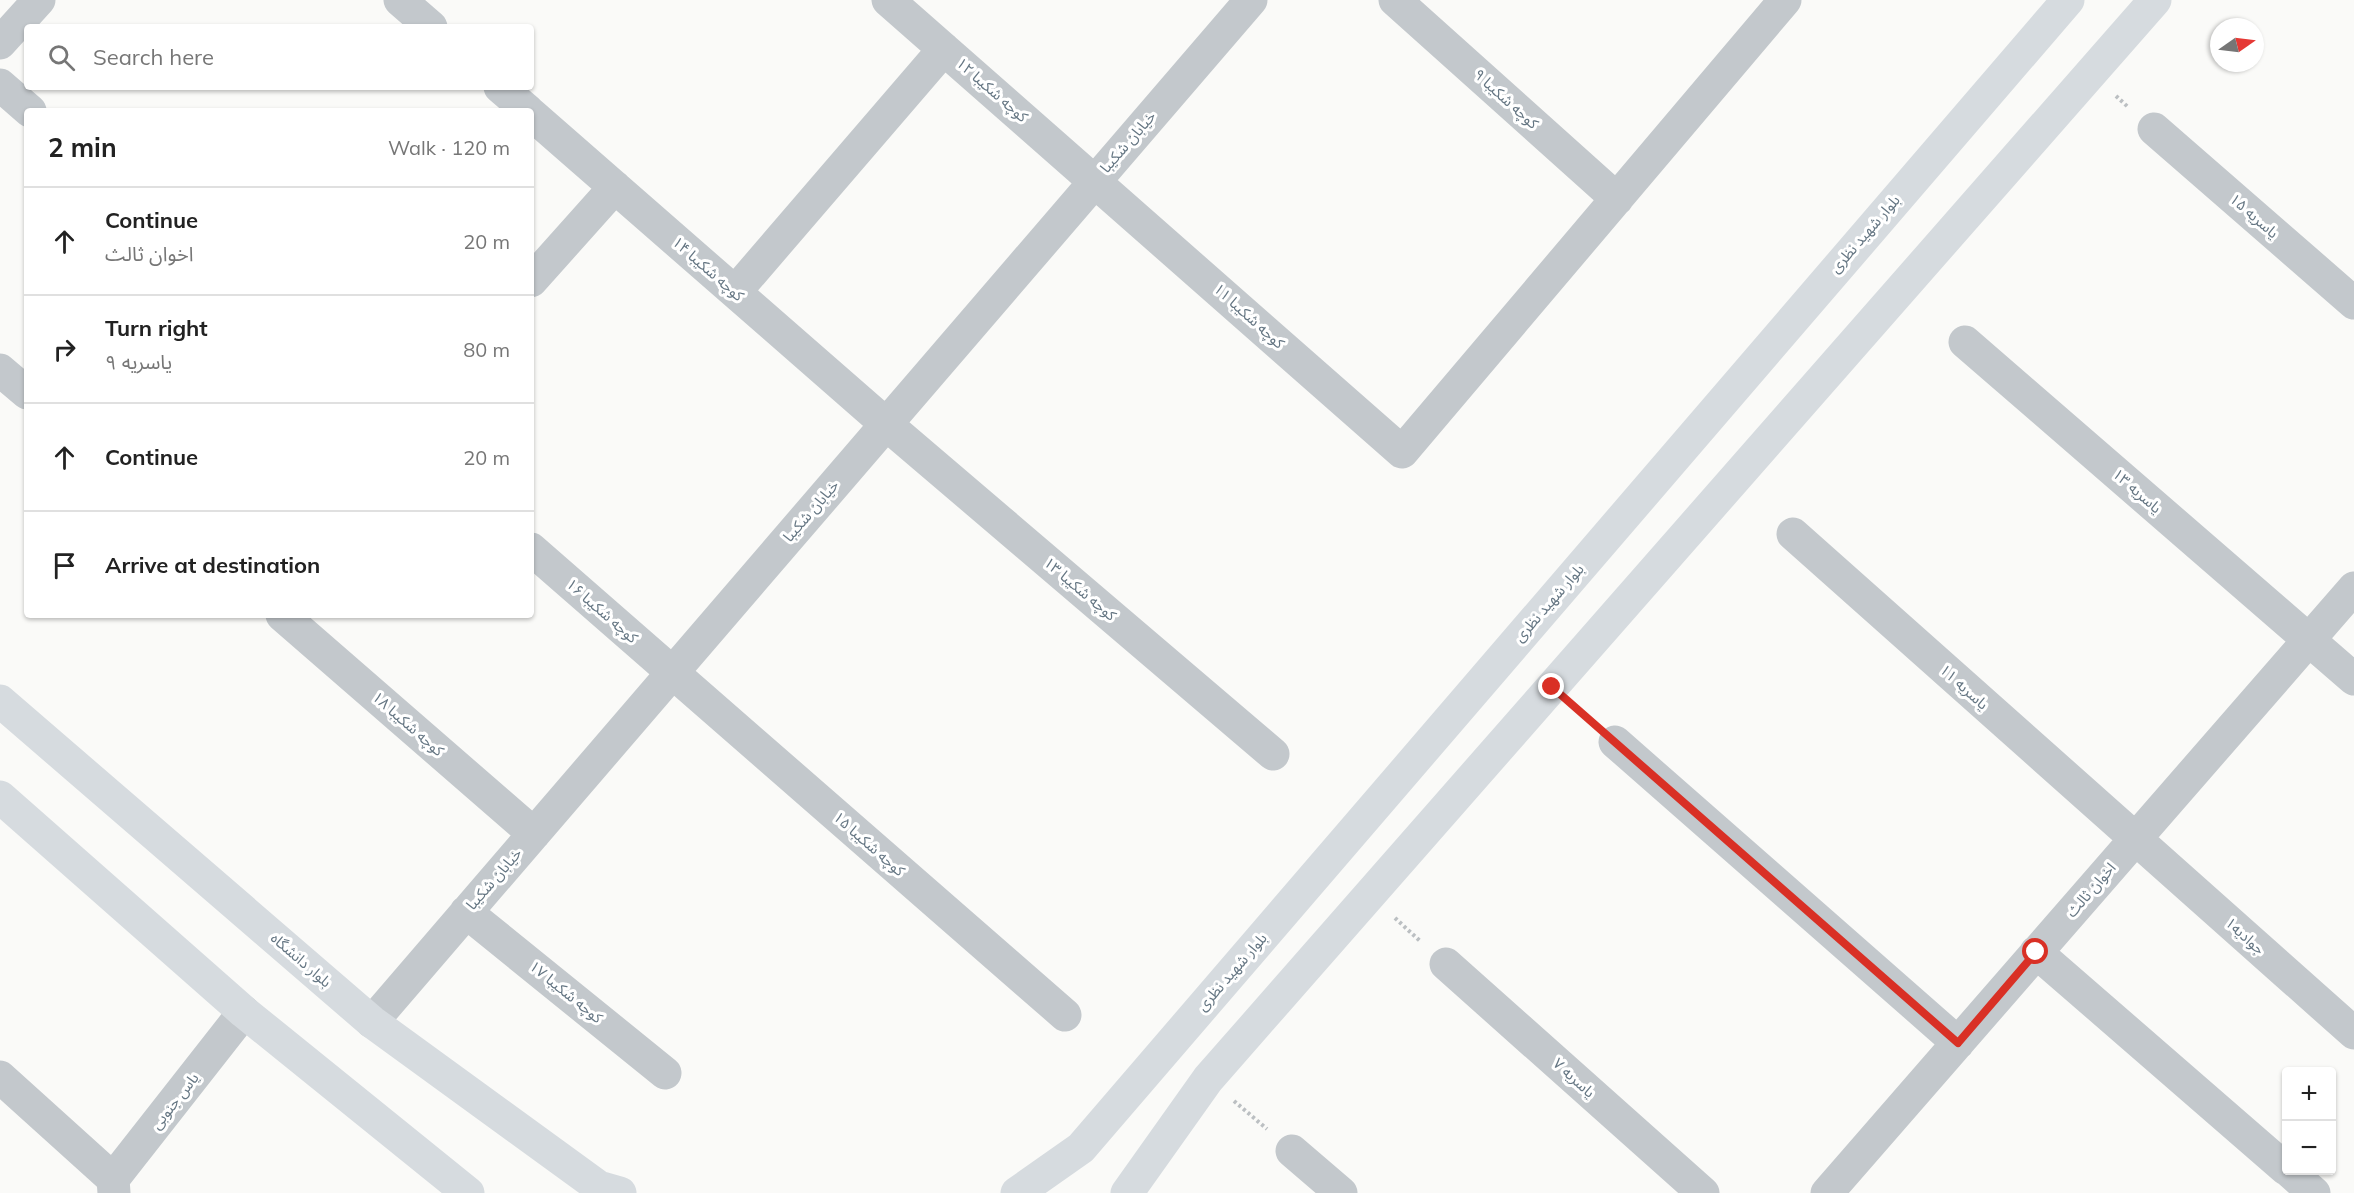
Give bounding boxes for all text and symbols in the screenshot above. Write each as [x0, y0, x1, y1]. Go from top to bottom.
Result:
north arrow [2210, 18, 2264, 72]
search box [24, 24, 534, 90]
icon: search [45, 41, 78, 74]
text: Search here [93, 43, 214, 71]
street label: کوچه شکیبا ۱۲ [952, 53, 1033, 127]
street label: کوچه شکیبا ۹ [1469, 65, 1543, 134]
street label: خیابان شکیبا [1096, 107, 1160, 177]
text: 2 min [48, 131, 117, 164]
text: Walk · 120 m [388, 135, 510, 160]
street label: یاسریه ۱۵ [2226, 189, 2283, 242]
street label: بلوار شهید نظری [1825, 191, 1904, 277]
text: Continue [105, 206, 198, 234]
icon: ahead [48, 225, 81, 258]
text: 20 m [463, 229, 510, 254]
street label: کوچه شکیبا ۱۴ [668, 232, 749, 306]
text: اخوان ثالث [105, 241, 194, 266]
street label: کوچه شکیبا ۱۱ [1209, 279, 1289, 354]
text: Turn right [105, 314, 208, 342]
icon: right [48, 333, 81, 366]
text: 80 m [463, 337, 510, 362]
text: یاسریه ۹ [105, 349, 172, 374]
icon: ahead [48, 441, 81, 474]
text: Continue [105, 443, 198, 471]
text: 20 m [463, 445, 510, 470]
street label: یاسریه ۱۳ [2109, 464, 2166, 517]
street label: خیابان شکیبا [779, 476, 843, 546]
icon: arrive [48, 549, 81, 582]
text: Arrive at destination [105, 551, 320, 579]
street label: کوچه شکیبا ۱۳ [1040, 553, 1121, 626]
street label: بلوار شهید نظری [1509, 560, 1588, 646]
street label: کوچه شکیبا ۱۶ [562, 574, 643, 648]
street label: یاسریه ۱۱ [1936, 660, 1993, 713]
route end [1538, 673, 1564, 699]
street label: کوچه شکیبا ۱۸ [368, 687, 449, 761]
street label: کوچه شکیبا ۱۵ [829, 807, 910, 881]
street label: خیابان شکیبا [462, 844, 526, 914]
street label: اخوان ثالث [2062, 858, 2120, 921]
street label: جوادیه۱ [2222, 913, 2269, 959]
street label: بلوار دانشگاه [267, 928, 336, 991]
street label: بلوار شهید نظری [1192, 929, 1271, 1015]
route start [2022, 938, 2048, 964]
street label: کوچه شکیبا ۱۷ [525, 956, 607, 1028]
street label: یاسریه ۷ [1549, 1054, 1599, 1102]
map controls [2282, 1067, 2336, 1175]
button: + [2282, 1067, 2336, 1121]
street label: یاس جنوبی [146, 1068, 203, 1133]
button: − [2282, 1121, 2336, 1175]

